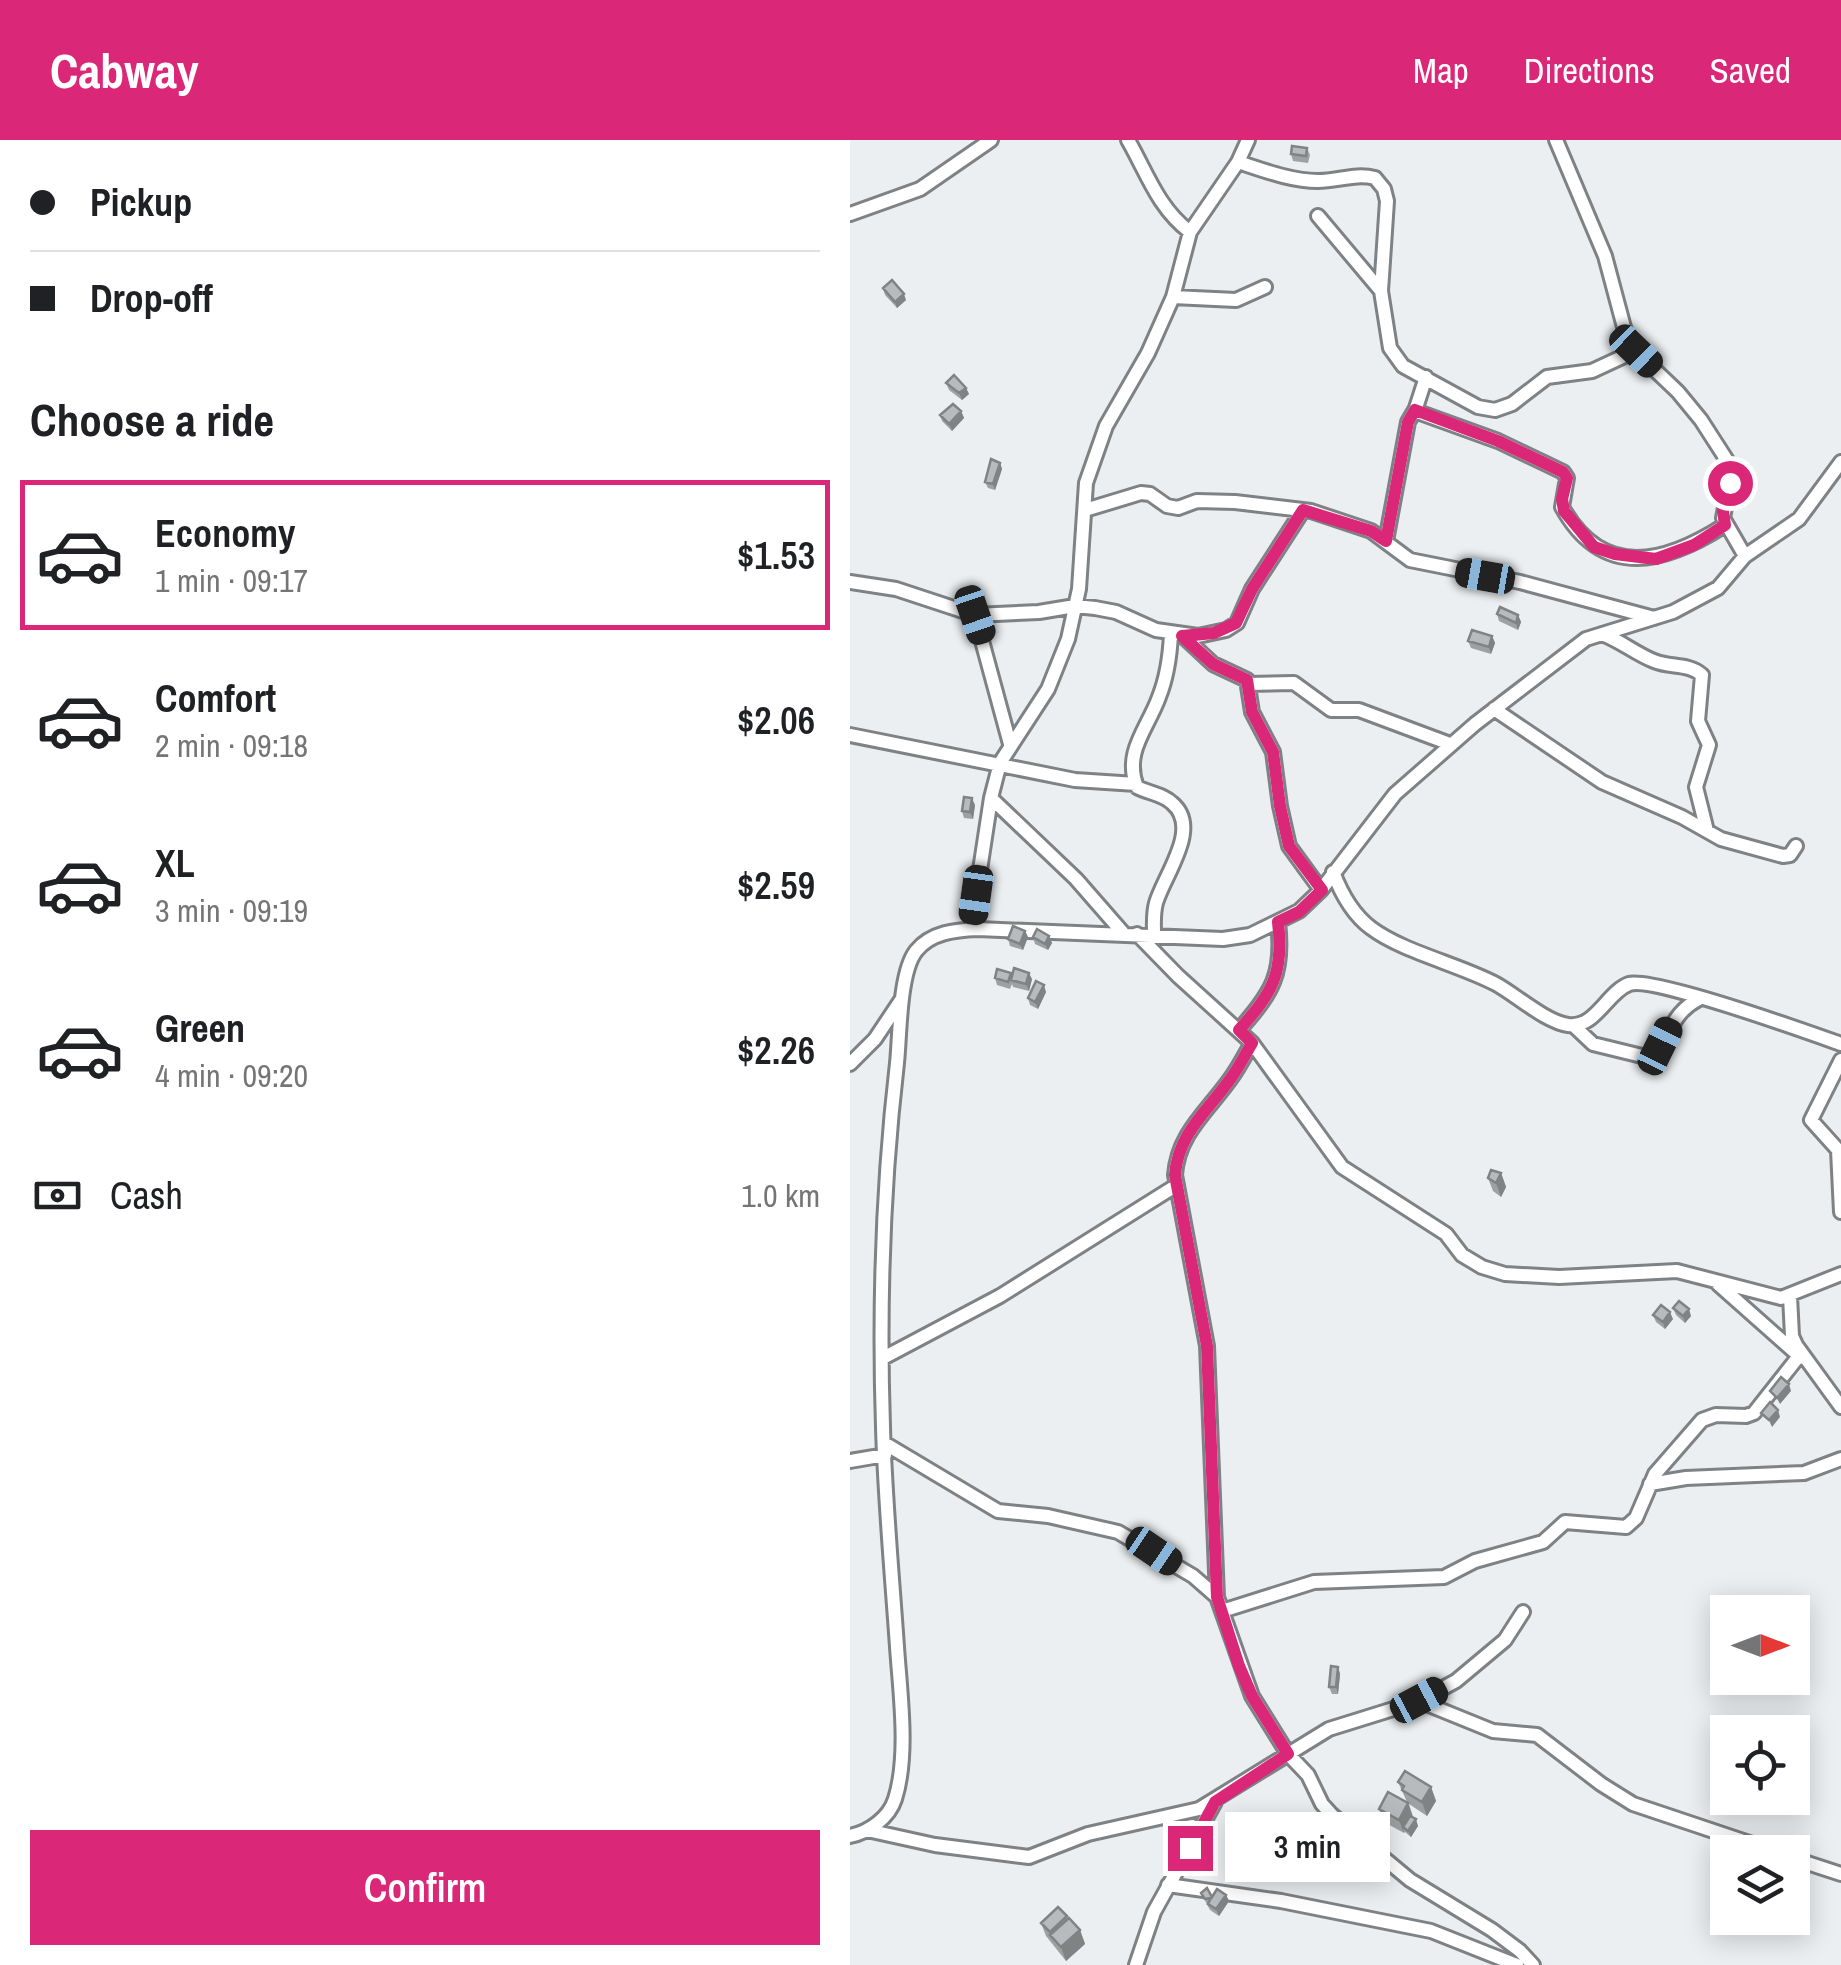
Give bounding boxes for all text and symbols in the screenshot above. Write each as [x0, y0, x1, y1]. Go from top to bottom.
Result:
text: Cabway [50, 38, 199, 103]
text: Map [1413, 47, 1469, 94]
text: Directions [1524, 47, 1655, 94]
text: Saved [1710, 47, 1791, 94]
text: Pickup [90, 177, 192, 228]
text: Drop-off [90, 273, 213, 324]
car [1604, 319, 1668, 383]
text: Choose a ride [30, 389, 274, 450]
route start [1708, 461, 1753, 506]
text: Economy [155, 508, 295, 559]
icon: car [35, 510, 125, 600]
text: $1.53 [737, 530, 815, 581]
car [1453, 556, 1517, 596]
text: 1 min · 09:17 [155, 559, 308, 602]
car [951, 582, 999, 648]
text: Comfort [155, 673, 276, 724]
icon: car [35, 675, 125, 765]
text: $2.06 [737, 695, 815, 746]
text: 2 min · 09:18 [155, 724, 308, 767]
text: XL [155, 838, 195, 889]
icon: car [35, 840, 125, 930]
text: $2.59 [737, 860, 815, 911]
car [957, 863, 995, 927]
text: 3 min · 09:19 [155, 889, 308, 932]
text: Green [155, 1003, 245, 1054]
icon: car [35, 1005, 125, 1095]
car [1633, 1012, 1687, 1080]
text: $2.26 [737, 1025, 815, 1076]
text: 4 min · 09:20 [155, 1054, 308, 1097]
icon: cash [30, 1168, 85, 1223]
text: Cash [110, 1170, 183, 1221]
text: 1.0 km [741, 1174, 820, 1217]
car [1121, 1522, 1187, 1580]
north arrow [1710, 1595, 1810, 1695]
map controls [1710, 1595, 1810, 1935]
car [1385, 1673, 1453, 1727]
button: locate [1710, 1715, 1810, 1815]
callout: 3 min [1225, 1813, 1390, 1883]
text: 3 min [1274, 1825, 1341, 1868]
route end [1168, 1826, 1213, 1871]
button: Confirm [30, 1830, 820, 1945]
button: layers [1710, 1835, 1810, 1935]

